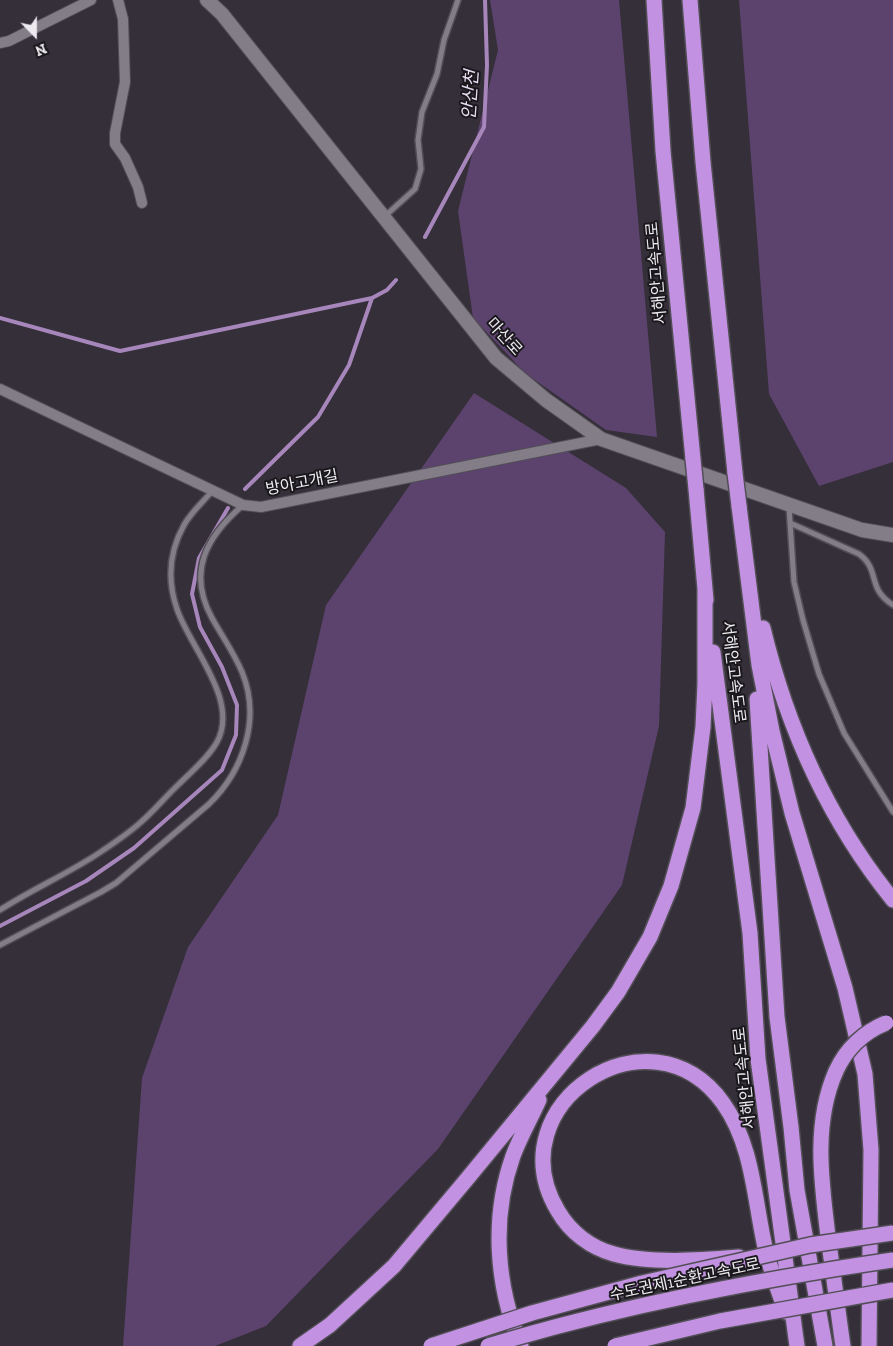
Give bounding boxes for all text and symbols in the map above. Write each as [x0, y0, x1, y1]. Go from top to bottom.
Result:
north arrow [10, 10, 60, 60]
text: N [33, 39, 49, 59]
water label: 안산천 [458, 69, 484, 121]
street label: 서해안고속도로 [643, 221, 671, 325]
street label: 마산로 [482, 314, 526, 360]
street label: 방아고개길 [264, 467, 340, 499]
street label: 서해안고속도로 [717, 620, 749, 724]
street label: 서해안고속도로 [730, 1026, 760, 1130]
street label: 수도권제1순환고속도로 [608, 1255, 762, 1305]

